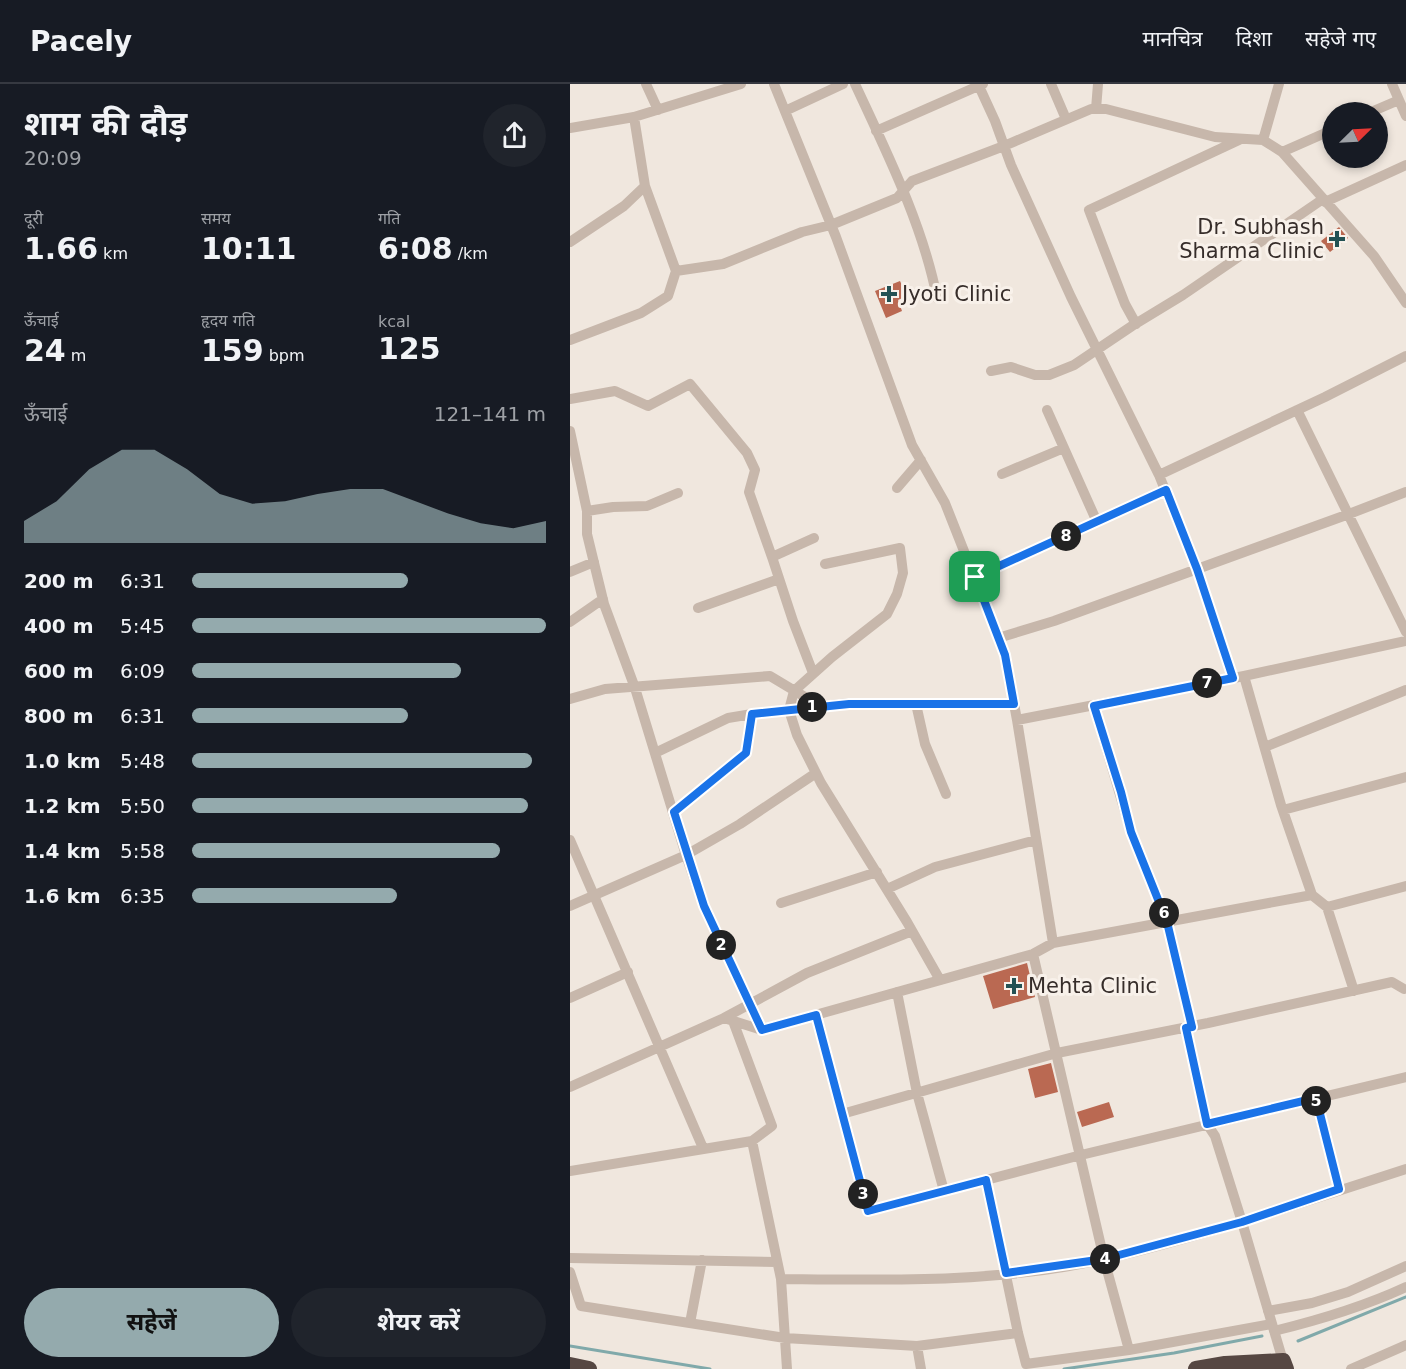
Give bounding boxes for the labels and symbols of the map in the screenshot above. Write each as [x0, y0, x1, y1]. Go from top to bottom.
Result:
north arrow [1322, 102, 1388, 168]
place label: Dr. Subhash Sharma Clinic [1179, 215, 1324, 263]
marker: Dr. Subhash Sharma Clinic [1328, 230, 1346, 248]
place label: Jyoti Clinic [900, 282, 1011, 306]
marker: Jyoti Clinic [880, 285, 898, 303]
pin: 8 [1051, 521, 1081, 551]
pin [949, 551, 1000, 602]
pin: 7 [1192, 668, 1222, 698]
pin: 1 [797, 692, 827, 722]
pin: 6 [1149, 898, 1179, 928]
pin: 2 [706, 930, 736, 960]
place label: Mehta Clinic [1028, 974, 1157, 998]
marker: Mehta Clinic [1005, 977, 1023, 995]
pin: 5 [1301, 1086, 1331, 1116]
pin: 3 [848, 1179, 878, 1209]
pin: 4 [1090, 1244, 1120, 1274]

